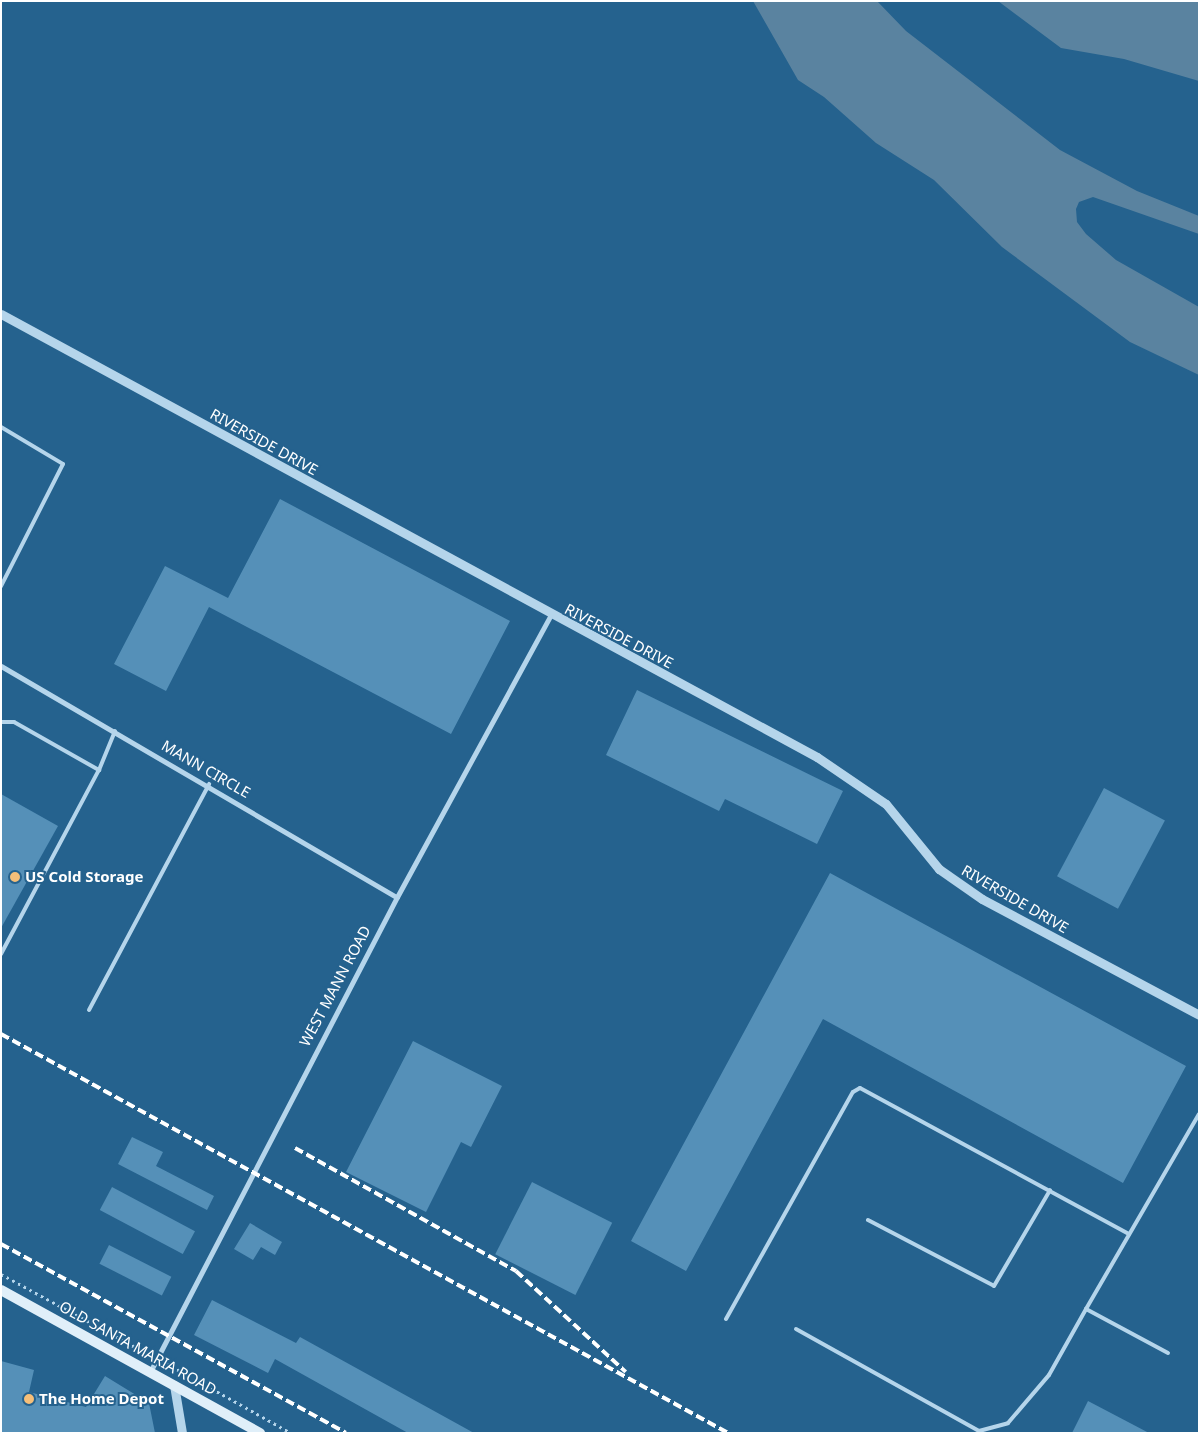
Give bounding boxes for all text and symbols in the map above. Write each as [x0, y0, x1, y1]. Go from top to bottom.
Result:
street label: RIVERSIDE DRIVE [207, 405, 321, 479]
street label: RIVERSIDE DRIVE [562, 600, 676, 672]
street label: MANN CIRCLE [158, 736, 254, 802]
street label: RIVERSIDE DRIVE [958, 861, 1072, 937]
place label: US Cold Storage [25, 868, 143, 886]
marker: US Cold Storage [9, 871, 21, 883]
street label: WEST MANN ROAD [296, 923, 374, 1049]
street label: OLD SANTA MARIA ROAD [56, 1297, 220, 1399]
place label: The Home Depot [39, 1390, 164, 1408]
marker: The Home Depot [23, 1393, 35, 1405]

